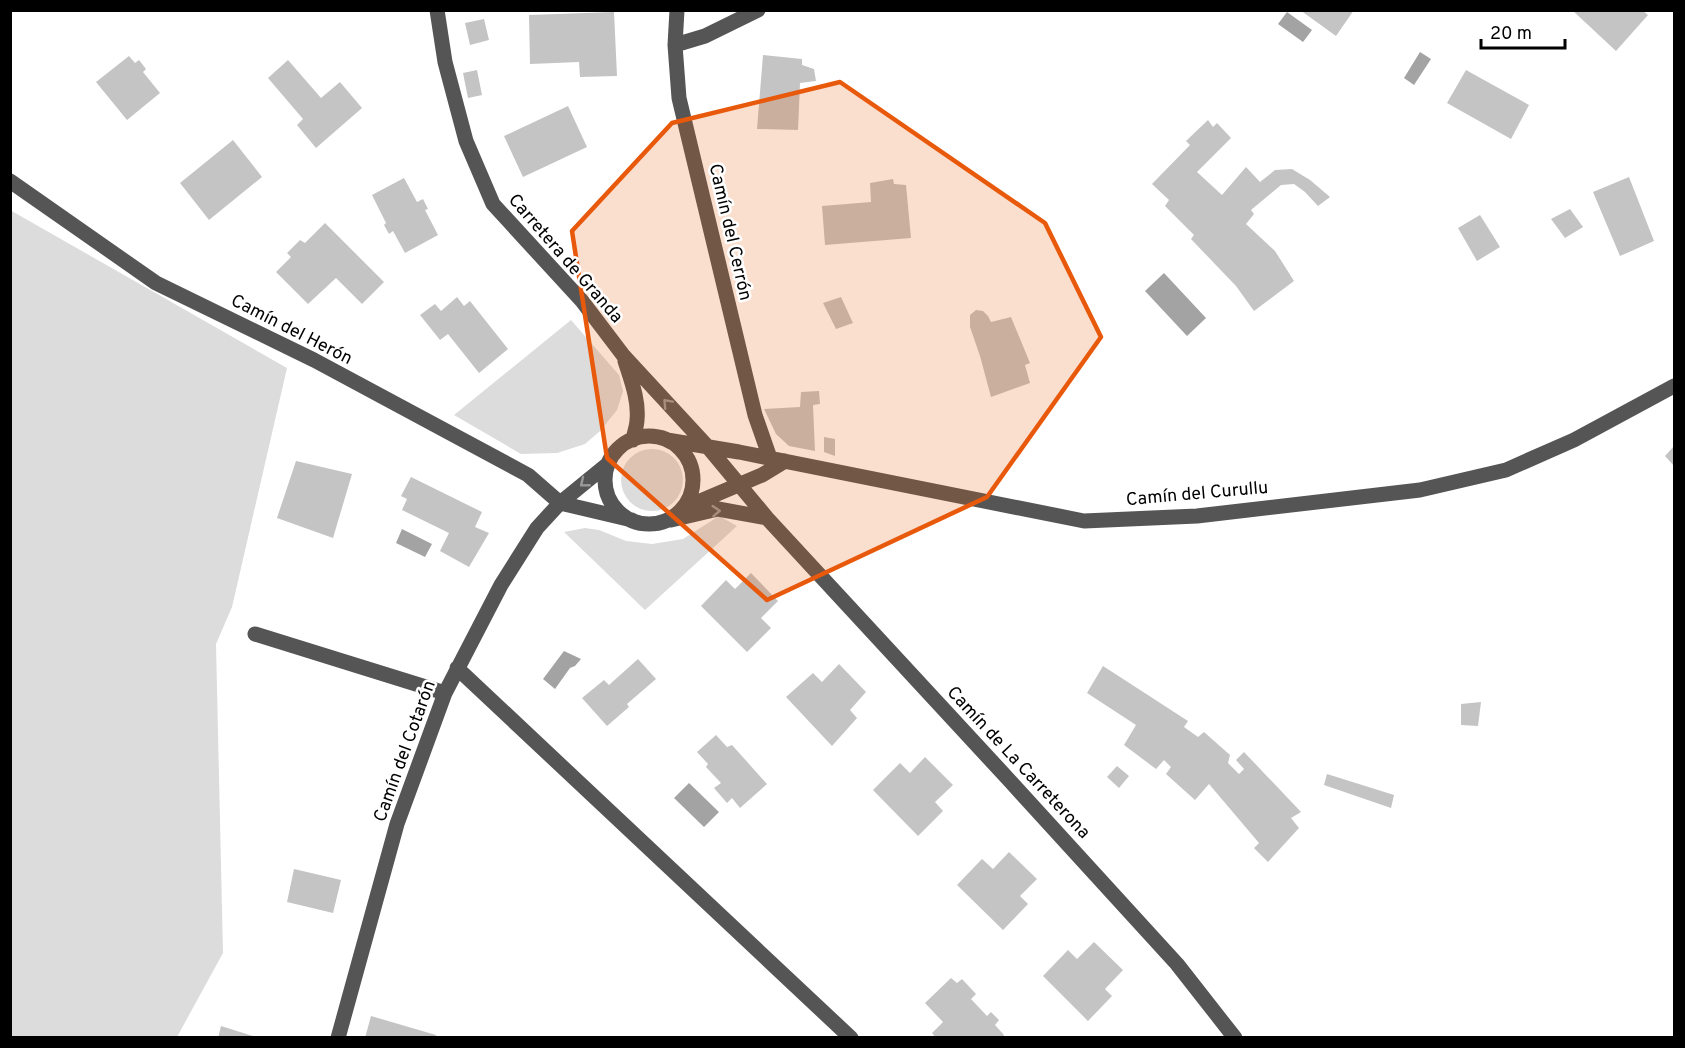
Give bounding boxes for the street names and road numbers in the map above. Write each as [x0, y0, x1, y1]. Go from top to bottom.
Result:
street label: Camín del Cerrón [703, 162, 756, 303]
street label: Carretera de Granda [502, 190, 627, 328]
street label: Camín del Herón [227, 290, 356, 371]
street label: Camín del Curullu [1125, 477, 1269, 512]
street label: Camín del Cotarón [369, 678, 442, 825]
street label: Camín de La Carreterona [941, 682, 1095, 844]

